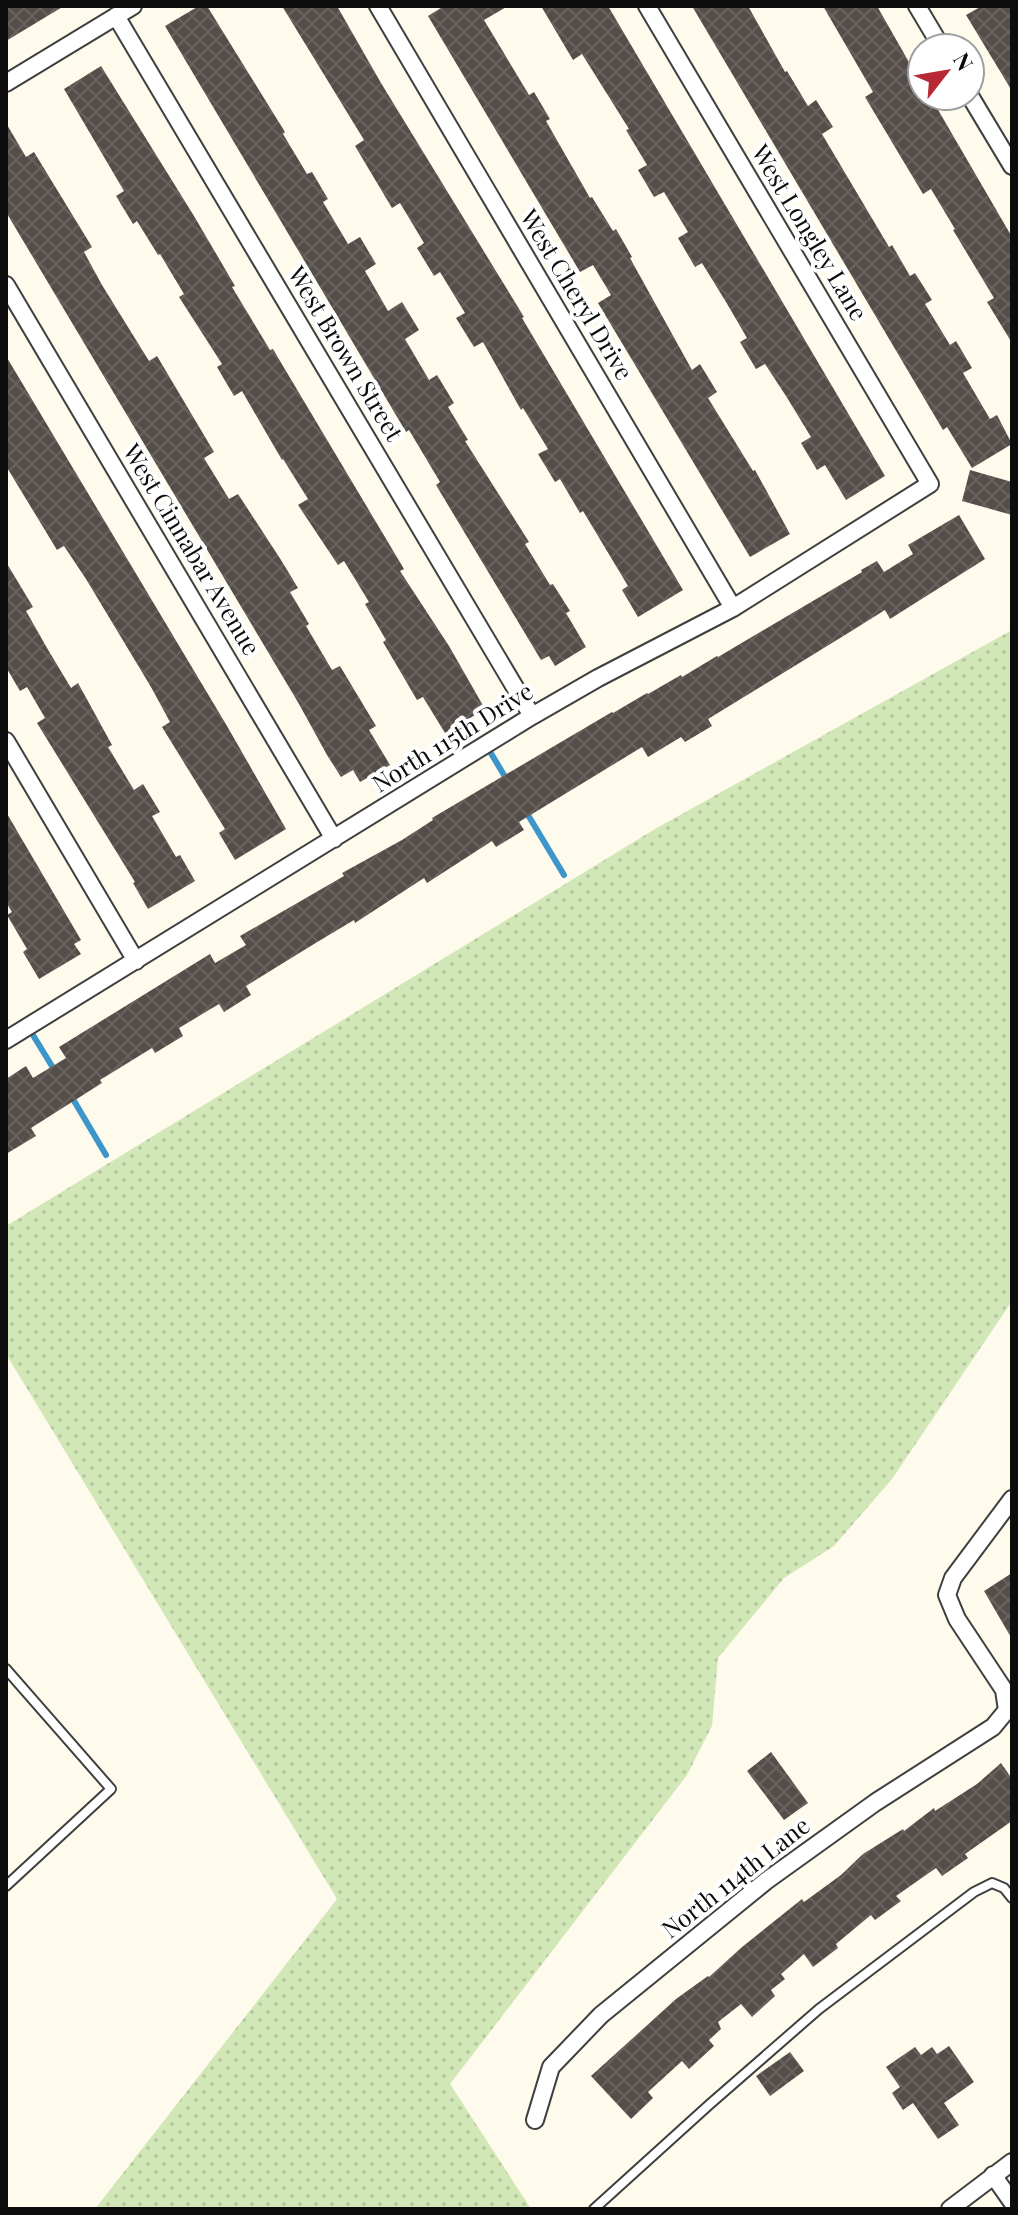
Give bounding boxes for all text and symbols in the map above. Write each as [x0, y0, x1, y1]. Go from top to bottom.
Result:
north arrow [906, 32, 986, 112]
text: N [947, 47, 981, 76]
street label: West Longley Lane [745, 137, 876, 326]
street label: West Cheryl Drive [514, 202, 641, 385]
street label: West Brown Street [281, 259, 412, 447]
street label: West Cinnabar Avenue [116, 437, 269, 661]
street label: North 115th Drive [366, 674, 538, 799]
street label: North 114th Lane [654, 1809, 815, 1944]

